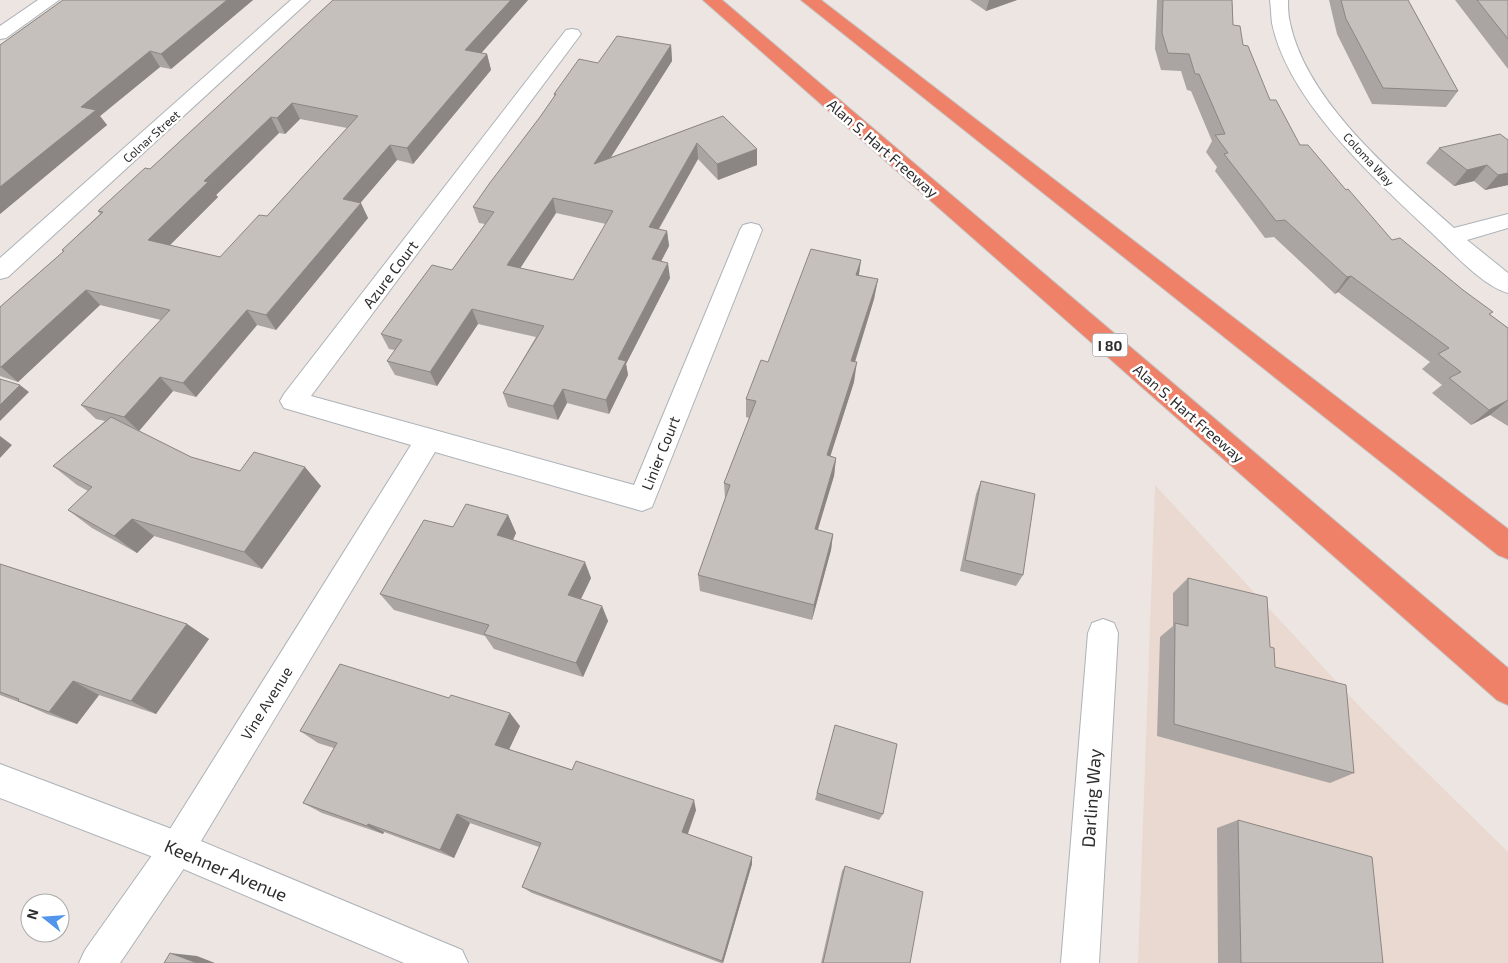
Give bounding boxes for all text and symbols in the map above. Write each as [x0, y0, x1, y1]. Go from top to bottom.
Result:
street label: Alan S. Hart Freeway [824, 95, 942, 201]
street label: Colnar Street [120, 107, 183, 165]
street label: Coloma Way [1341, 129, 1398, 189]
street label: Azure Court [359, 236, 421, 311]
road number: I 80 [1092, 334, 1128, 356]
street label: Alan S. Hart Freeway [1130, 360, 1248, 466]
street label: Linier Court [637, 413, 683, 493]
street label: Vine Avenue [236, 663, 296, 743]
street label: Darling Way [1077, 747, 1105, 848]
street label: Keehner Avenue [161, 834, 291, 906]
north arrow [20, 893, 70, 943]
text: N [22, 907, 42, 921]

